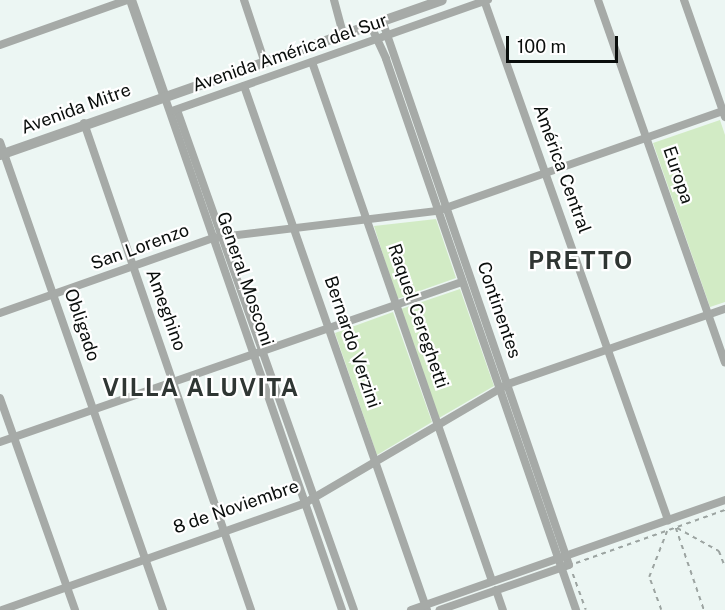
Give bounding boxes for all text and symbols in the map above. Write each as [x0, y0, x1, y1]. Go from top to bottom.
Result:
street label: Avenida América del Sur [189, 9, 391, 97]
scale bar [509, 24, 622, 62]
text: 100 m [517, 36, 566, 57]
street label: Avenida Mitre [18, 79, 134, 139]
street label: América Central [529, 102, 595, 236]
street label: Europa [658, 143, 698, 207]
street label: General Mosconi [212, 209, 278, 349]
street label: San Lorenzo [88, 219, 192, 275]
street label: Raquel Cereghetti [383, 241, 453, 391]
district label: PRETTO [528, 247, 634, 275]
street label: Continentes [472, 259, 526, 361]
street label: Ameghino [141, 266, 191, 354]
street label: Bernardo Verzini [319, 273, 385, 411]
street label: Obligado [60, 286, 104, 364]
district label: VILLA ALUVITA [102, 374, 300, 402]
street label: 8 de Noviembre [170, 475, 302, 539]

